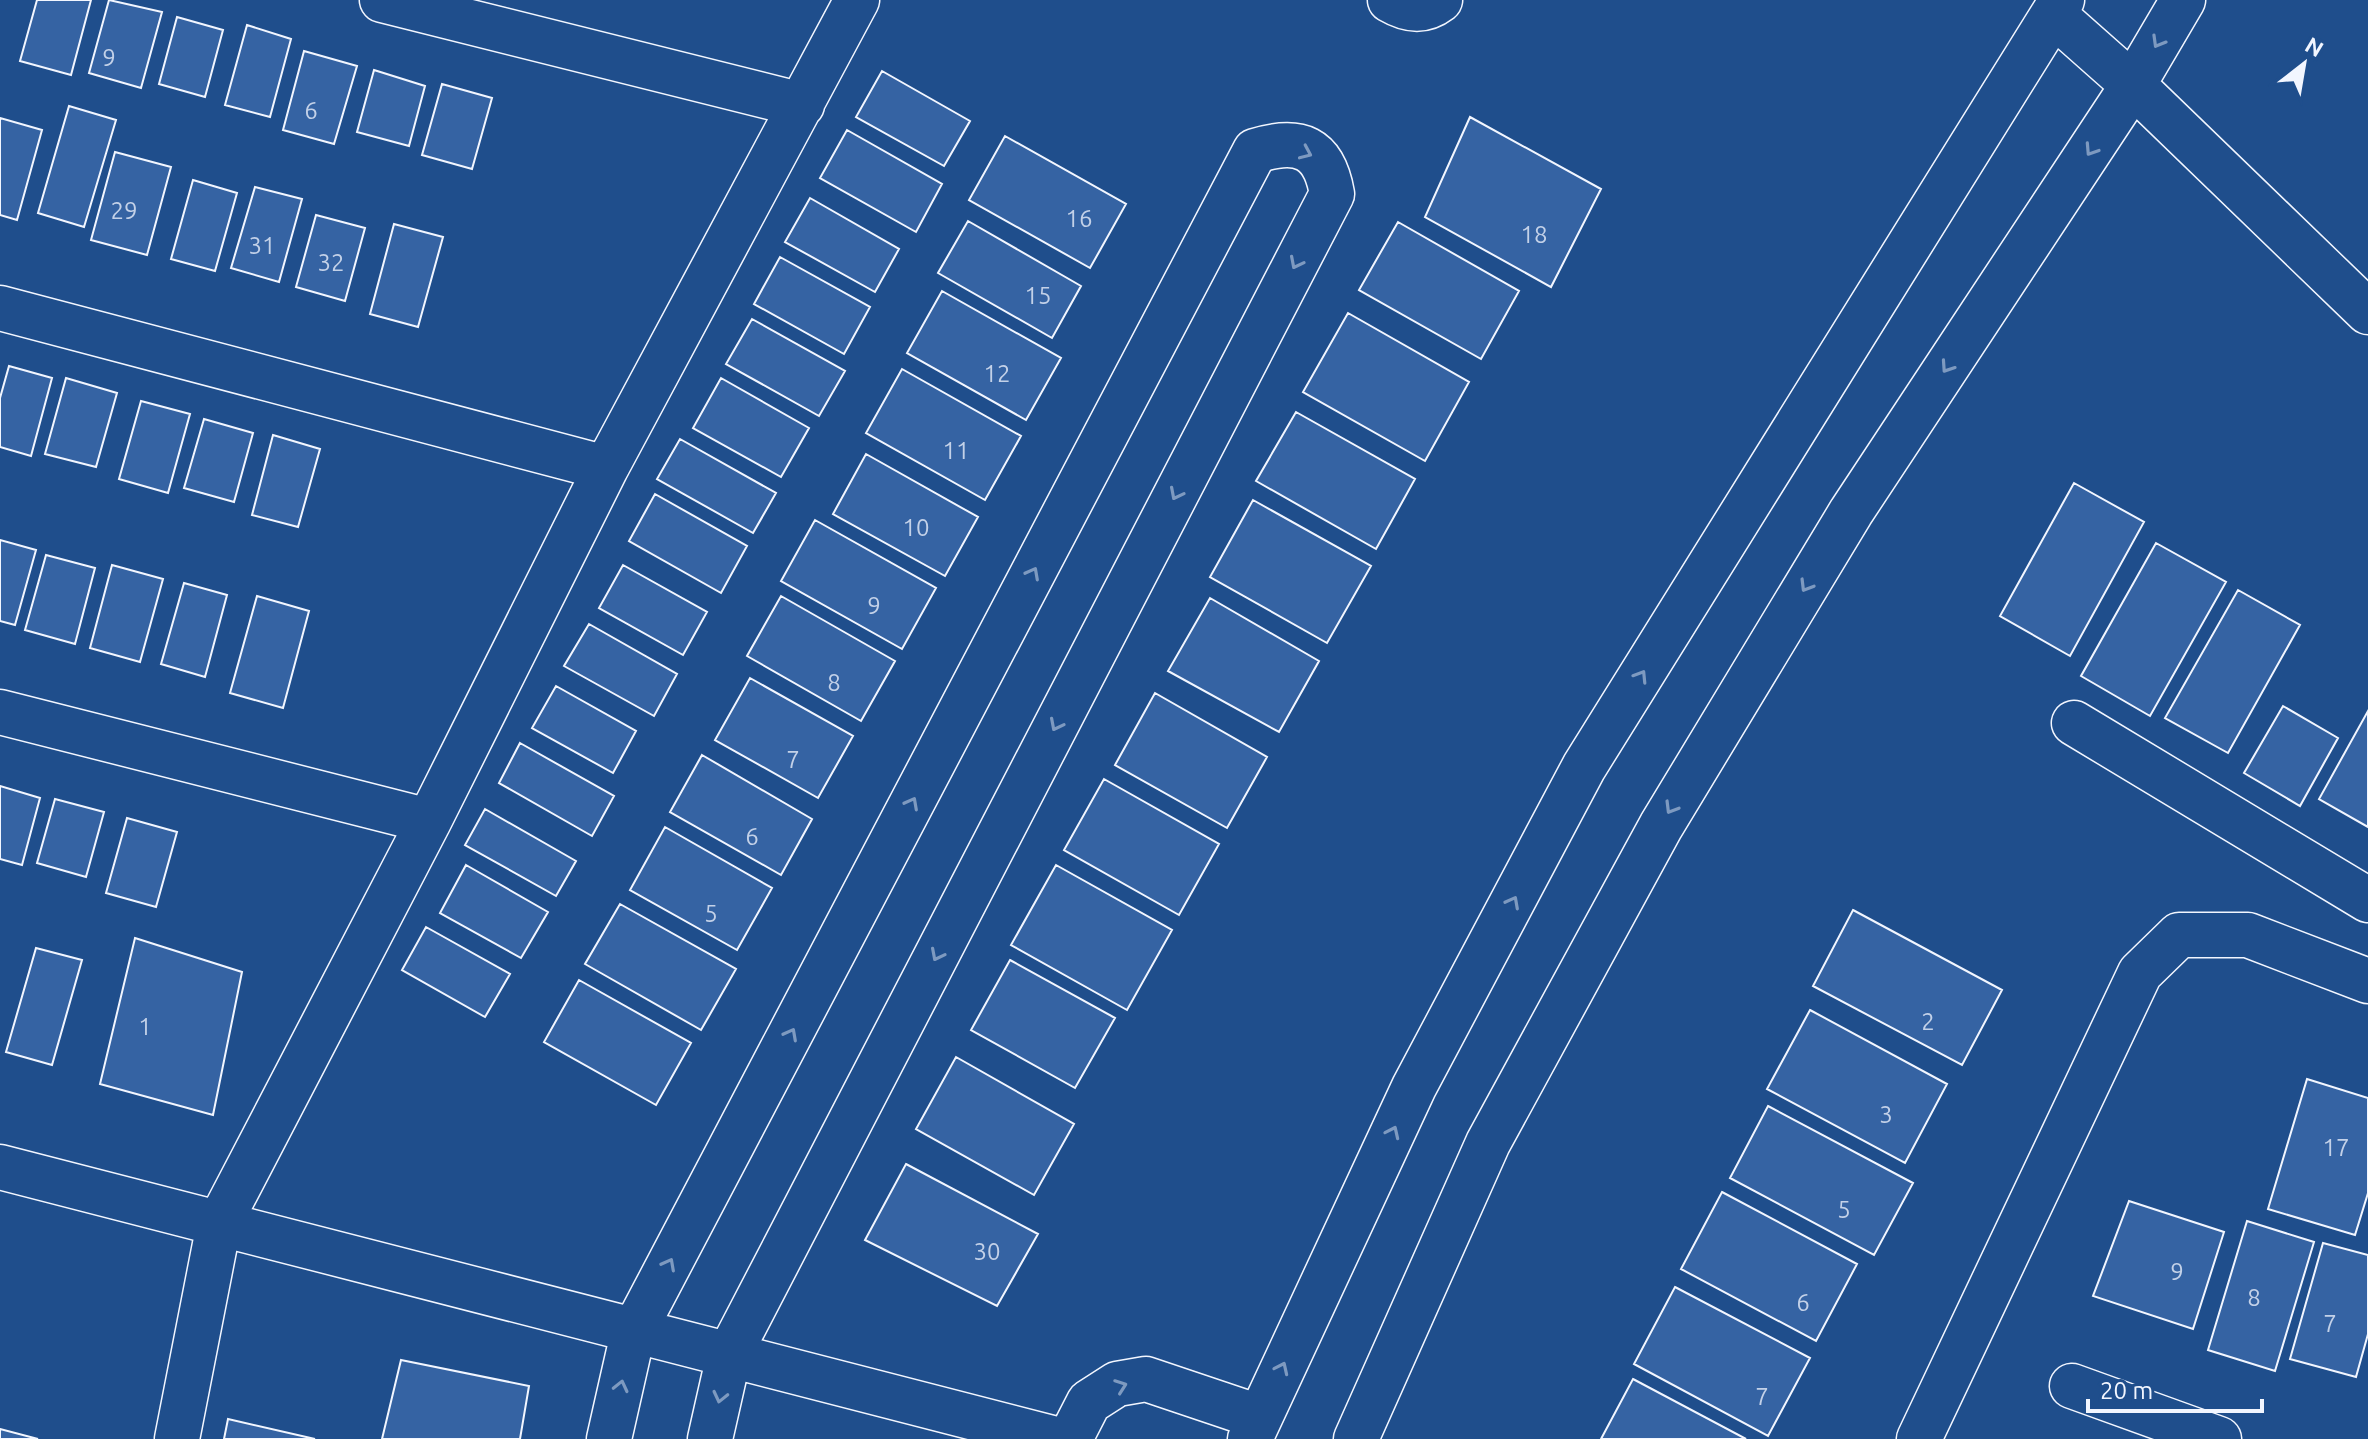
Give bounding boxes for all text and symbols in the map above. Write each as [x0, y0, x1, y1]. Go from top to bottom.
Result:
north arrow [2264, 24, 2344, 104]
text: N [2301, 31, 2328, 61]
one-way arrow [2153, 34, 2168, 48]
house number: 9 [102, 44, 116, 71]
house number: 6 [304, 97, 318, 124]
one-way arrow [2085, 141, 2100, 156]
one-way arrow [1298, 143, 1312, 159]
house number: 29 [110, 197, 138, 224]
house number: 16 [1065, 205, 1093, 232]
house number: 18 [1520, 221, 1548, 248]
house number: 31 [248, 232, 276, 259]
house number: 32 [317, 249, 345, 276]
one-way arrow [1290, 255, 1306, 270]
house number: 15 [1024, 282, 1052, 309]
one-way arrow [1942, 358, 1957, 373]
house number: 12 [983, 360, 1011, 387]
house number: 11 [942, 437, 970, 464]
one-way arrow [1171, 486, 1186, 500]
house number: 10 [902, 514, 930, 541]
one-way arrow [1023, 567, 1038, 582]
one-way arrow [1801, 577, 1816, 592]
house number: 9 [867, 592, 881, 619]
house number: 8 [827, 669, 841, 696]
one-way arrow [1631, 670, 1646, 685]
one-way arrow [1051, 716, 1066, 731]
house number: 7 [786, 746, 800, 773]
one-way arrow [902, 797, 917, 812]
one-way arrow [1666, 799, 1681, 814]
house number: 6 [745, 823, 759, 850]
one-way arrow [1503, 895, 1518, 910]
house number: 5 [704, 900, 718, 927]
one-way arrow [931, 947, 946, 962]
house number: 2 [1921, 1008, 1935, 1035]
house number: 1 [138, 1013, 152, 1040]
one-way arrow [781, 1027, 796, 1042]
house number: 3 [1879, 1101, 1893, 1128]
one-way arrow [1383, 1126, 1399, 1141]
house number: 17 [2322, 1134, 2350, 1161]
house number: 5 [1837, 1196, 1851, 1223]
house number: 30 [973, 1238, 1001, 1265]
one-way arrow [660, 1257, 675, 1272]
house number: 9 [2170, 1258, 2184, 1285]
house number: 8 [2247, 1284, 2261, 1311]
house number: 6 [1796, 1289, 1810, 1316]
house number: 7 [2323, 1310, 2337, 1337]
one-way arrow [1272, 1362, 1288, 1376]
scale bar [2088, 1363, 2262, 1413]
text: 20 m [2100, 1377, 2153, 1404]
one-way arrow [612, 1379, 629, 1393]
one-way arrow [1113, 1379, 1127, 1395]
house number: 7 [1755, 1383, 1769, 1410]
one-way arrow [712, 1390, 729, 1403]

